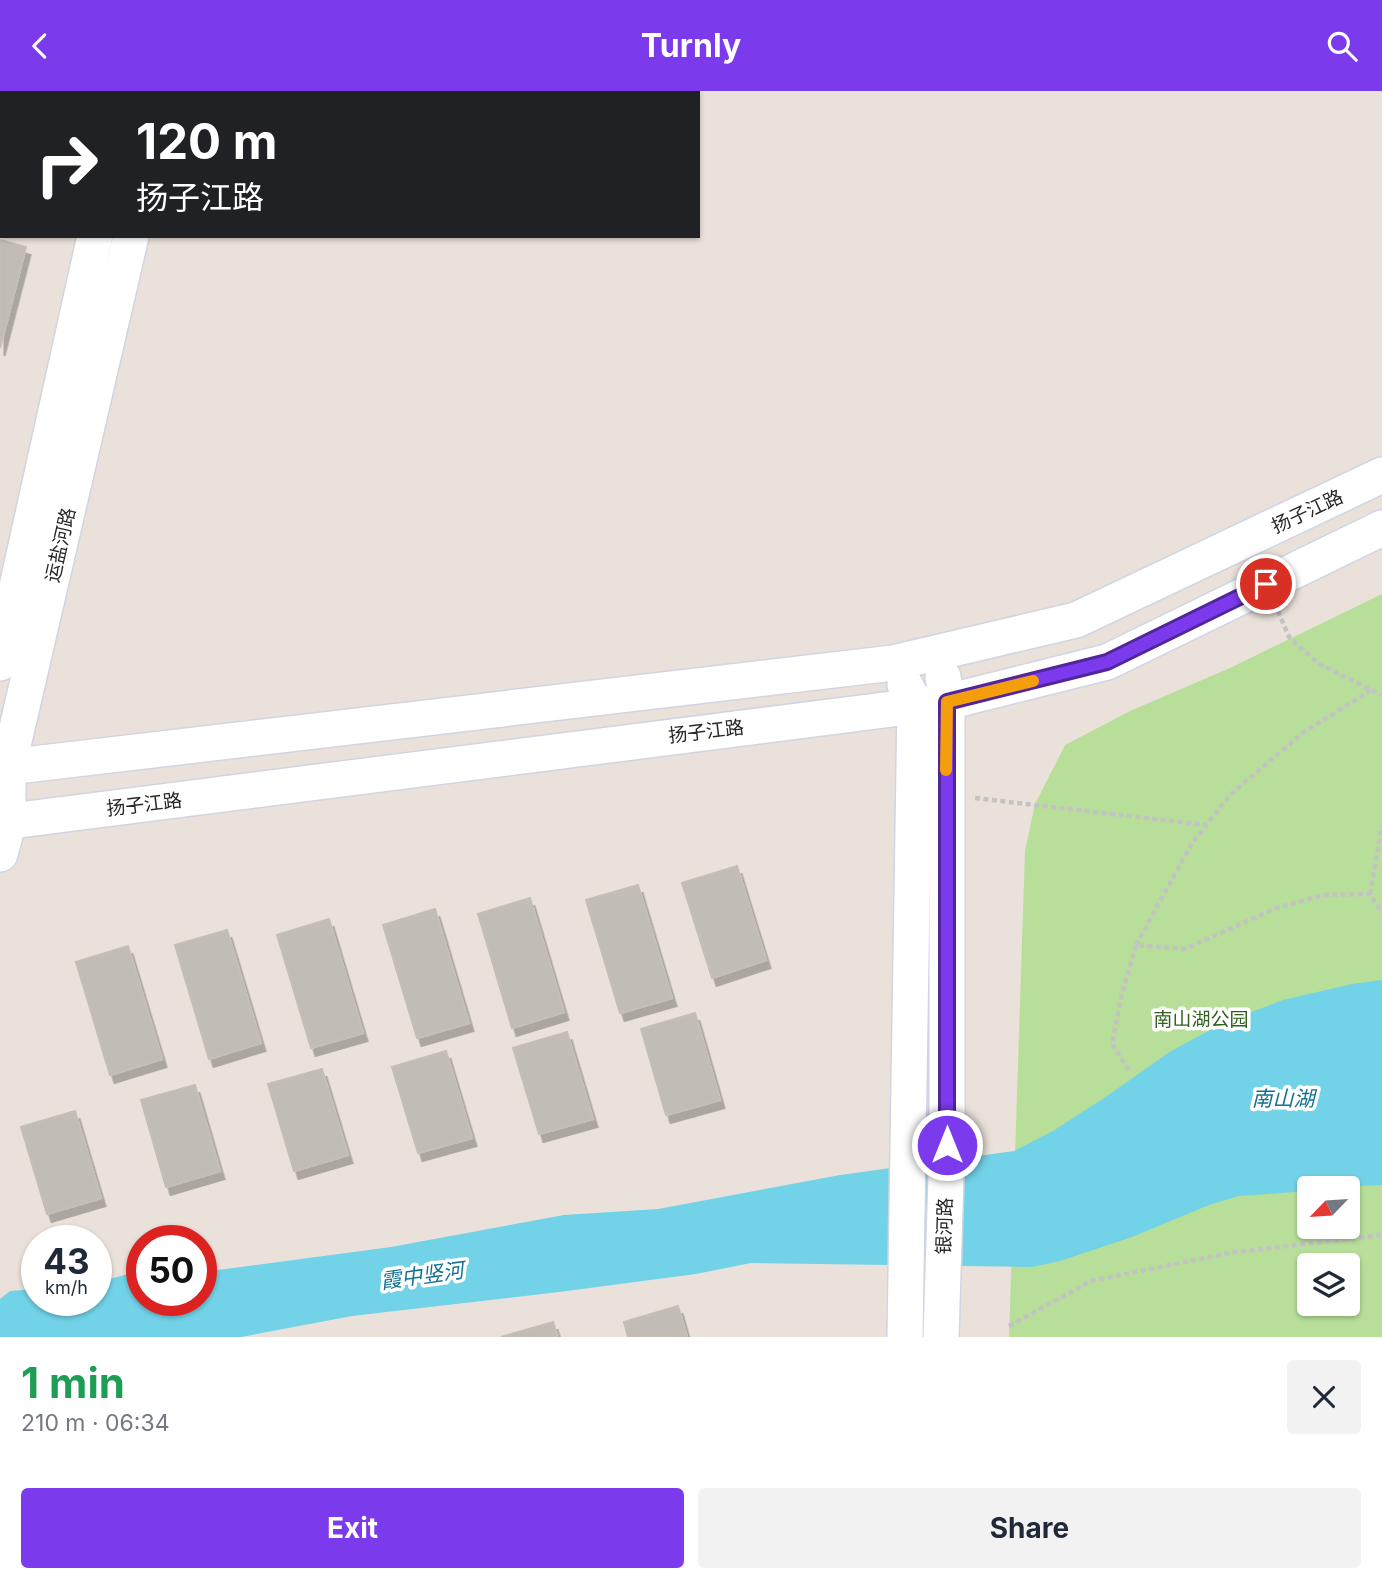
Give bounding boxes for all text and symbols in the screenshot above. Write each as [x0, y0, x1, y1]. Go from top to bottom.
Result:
text: Turnly [641, 26, 741, 65]
icon: back [21, 27, 59, 65]
icon: search [1323, 27, 1361, 65]
text: 120 m [136, 112, 277, 171]
icon: right [21, 119, 112, 210]
text: 扬子江路 [136, 178, 264, 217]
street label: 扬子江路 [1268, 485, 1347, 538]
street label: 运盐河路 [41, 505, 80, 585]
pin [1236, 554, 1296, 614]
icon: arrive [1247, 565, 1285, 603]
street label: 扬子江路 [667, 715, 745, 748]
street label: 扬子江路 [105, 788, 183, 821]
park label: 南山湖公园 [1153, 1008, 1249, 1031]
water label: 南山湖 [1252, 1086, 1317, 1111]
position arrow [910, 1108, 984, 1182]
north arrow [1297, 1176, 1360, 1239]
map controls [1297, 1176, 1360, 1316]
street label: 银河路 [932, 1197, 957, 1255]
speed limit sign: 50 [126, 1225, 217, 1316]
text: 43 [43, 1240, 90, 1282]
button: layers [1297, 1253, 1360, 1316]
water label: 霞中竖河 [379, 1257, 469, 1294]
text: km/h [45, 1277, 88, 1298]
text: 1 min [21, 1357, 125, 1408]
button: close [1287, 1360, 1361, 1434]
text: 210 m · 06:34 [21, 1409, 170, 1437]
button: Exit [21, 1488, 684, 1568]
button: Share [698, 1488, 1361, 1568]

